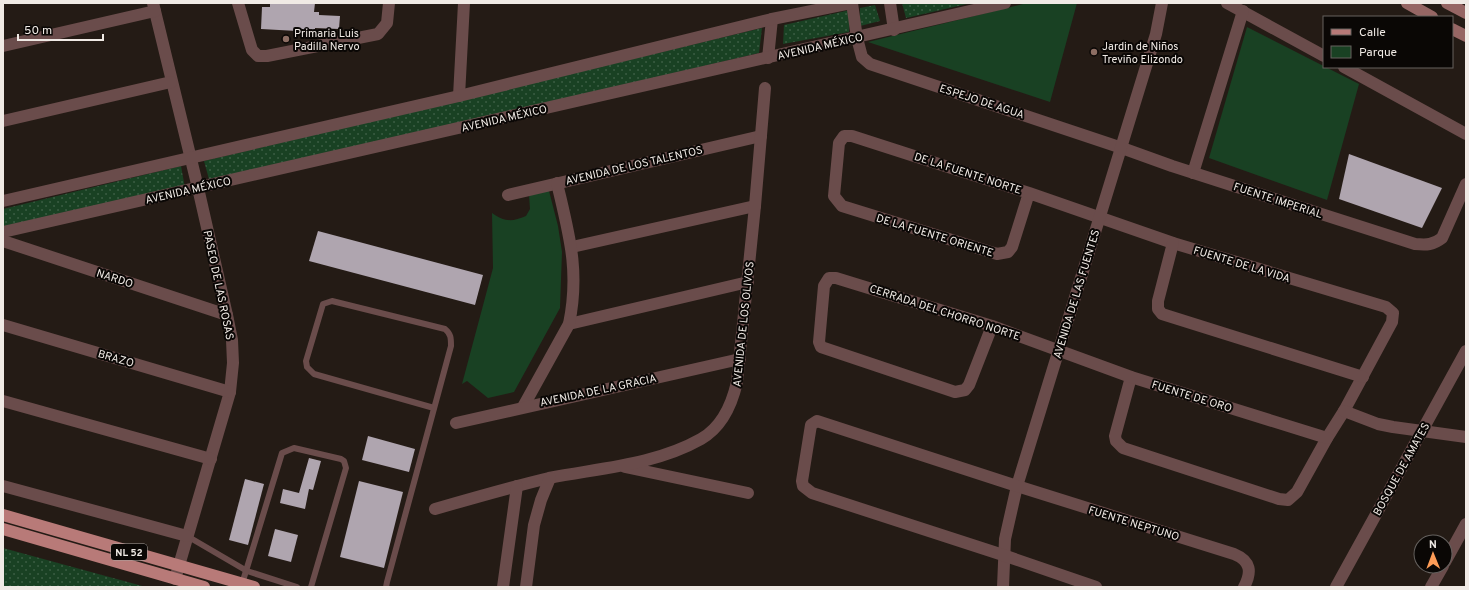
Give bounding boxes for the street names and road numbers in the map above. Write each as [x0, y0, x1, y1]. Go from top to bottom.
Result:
street label: AVENIDA MÉXICO [776, 29, 864, 64]
street label: ESPEJO DE AGUA [937, 82, 1026, 122]
street label: AVENIDA MÉXICO [460, 101, 548, 136]
street label: AVENIDA DE LOS TALENTOS [564, 143, 704, 189]
street label: DE LA FUENTE NORTE [912, 150, 1023, 198]
street label: AVENIDA MÉXICO [144, 173, 232, 208]
street label: FUENTE IMPERIAL [1232, 180, 1324, 222]
street label: DE LA FUENTE ORIENTE [874, 211, 995, 260]
street label: AVENIDA DE LAS FUENTES [1051, 228, 1103, 361]
street label: PASEO DE LAS ROSAS [200, 229, 236, 341]
street label: FUENTE DE LA VIDA [1192, 244, 1292, 286]
street label: AVENIDA DE LOS OLIVOS [730, 261, 758, 388]
street label: NARDO [95, 266, 135, 291]
street label: CERRADA DEL CHORRO NORTE [867, 282, 1022, 344]
street label: BRAZO [96, 347, 135, 371]
street label: AVENIDA DE LA GRACIA [539, 372, 658, 410]
street label: FUENTE DE ORO [1150, 378, 1234, 416]
street label: BOSQUE DE AMATES [1370, 420, 1433, 518]
street label: FUENTE NEPTUNO [1087, 503, 1181, 544]
road number: NL 52 [111, 544, 147, 560]

